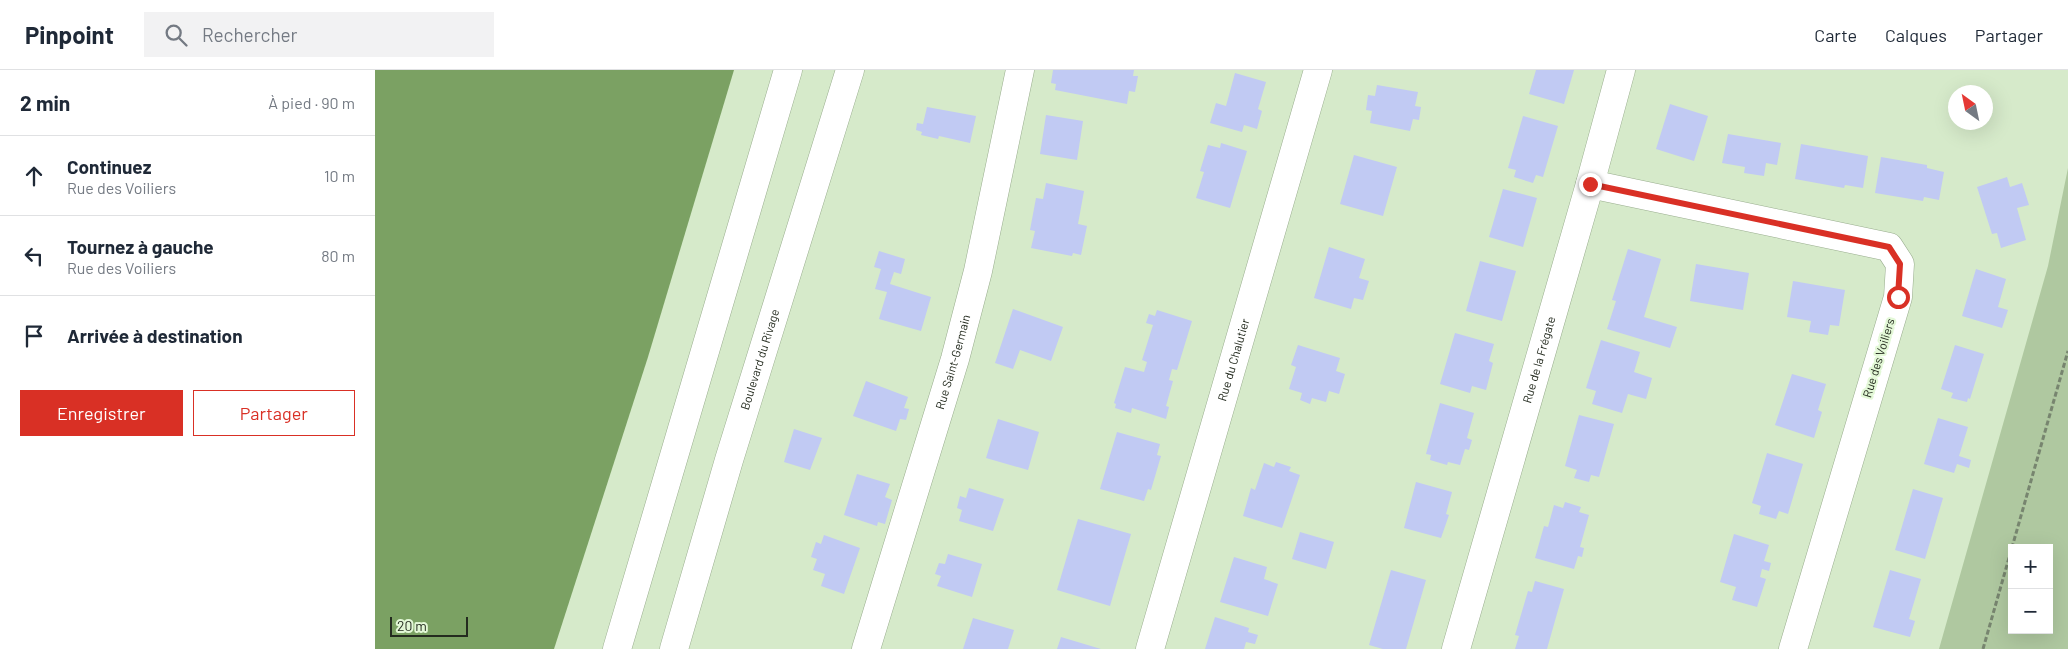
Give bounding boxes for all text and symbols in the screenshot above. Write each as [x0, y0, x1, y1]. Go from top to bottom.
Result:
search box [144, 12, 494, 57]
text: Pinpoint [25, 20, 114, 49]
icon: search [162, 21, 190, 49]
text: Rechercher [202, 23, 298, 46]
text: Carte [1814, 24, 1857, 46]
text: Calques [1885, 24, 1947, 46]
text: Partager [1975, 24, 2043, 46]
north arrow [1948, 85, 1993, 130]
text: 2 min [20, 90, 70, 115]
text: À pied · 90 m [268, 93, 355, 112]
text: Continuez [67, 155, 151, 178]
icon: ahead [20, 162, 48, 190]
text: 10 m [324, 166, 355, 185]
route end [1579, 173, 1602, 196]
text: Rue des Voiliers [67, 178, 176, 197]
text: Tournez à gauche [67, 235, 214, 258]
icon: left [20, 242, 48, 270]
text: 80 m [321, 246, 355, 265]
text: Rue des Voiliers [67, 258, 176, 277]
route start [1887, 286, 1910, 309]
street label: Boulevard du Rivage [737, 307, 781, 411]
street label: Rue Saint-Germain [932, 313, 972, 411]
street label: Rue de la Frégate [1519, 314, 1558, 405]
street label: Rue du Chalutier [1214, 316, 1252, 403]
street label: Rue des Voiliers [1859, 316, 1897, 399]
icon: arrive [20, 322, 48, 350]
text: Arrivée à destination [67, 324, 243, 347]
button: Enregistrer [20, 390, 183, 436]
button: Partager [193, 390, 355, 436]
map controls [2008, 544, 2053, 634]
button: + [2008, 544, 2053, 589]
button: − [2008, 589, 2053, 634]
scale bar [390, 614, 467, 637]
text: 20 m [397, 617, 427, 634]

